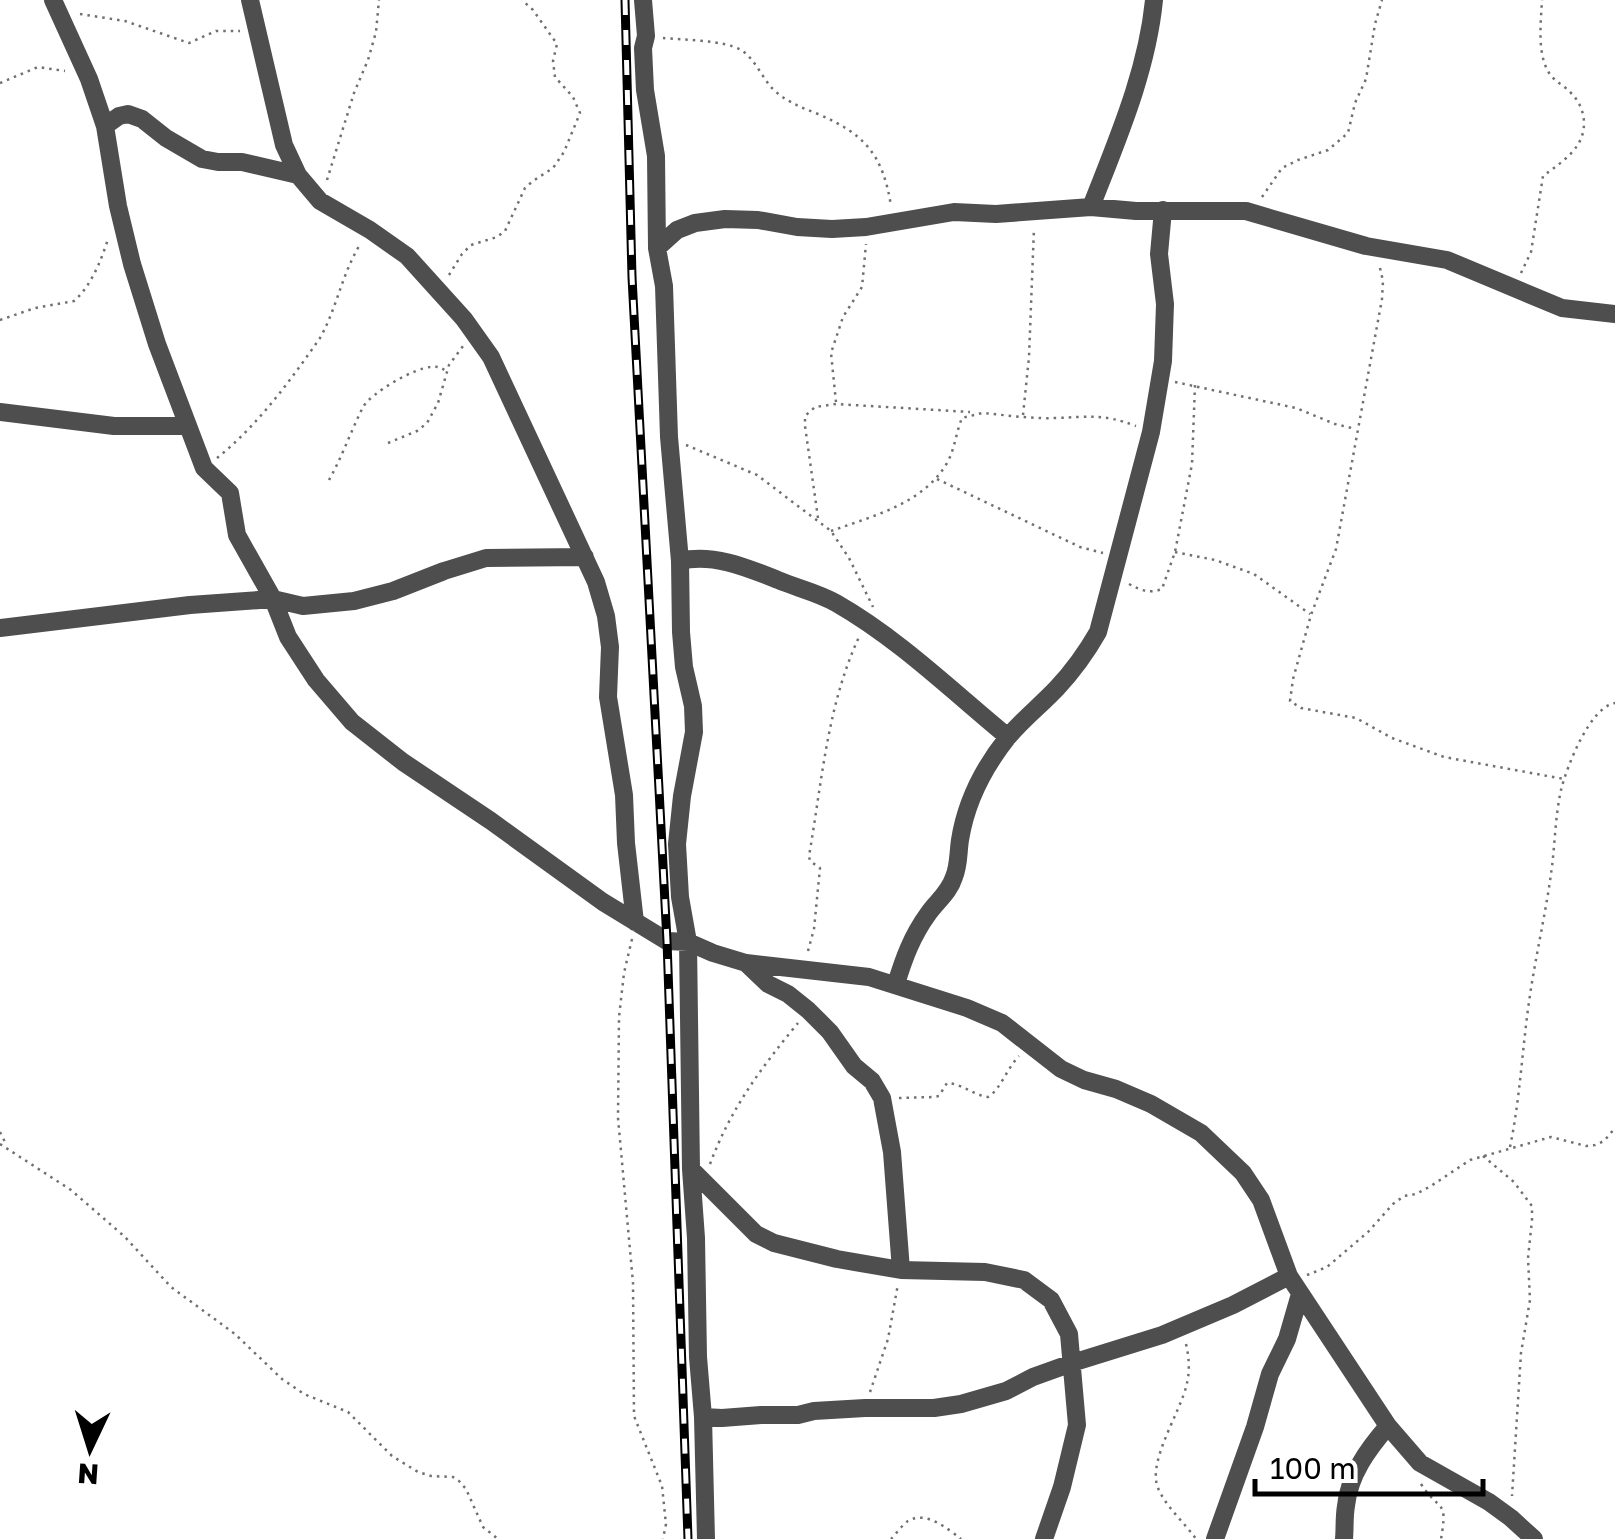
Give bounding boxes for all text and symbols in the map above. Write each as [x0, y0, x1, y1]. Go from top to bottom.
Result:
north arrow [40, 1399, 140, 1499]
scale bar [1255, 1434, 1482, 1496]
text: 100 m [1270, 1450, 1356, 1486]
text: N [76, 1457, 100, 1492]

